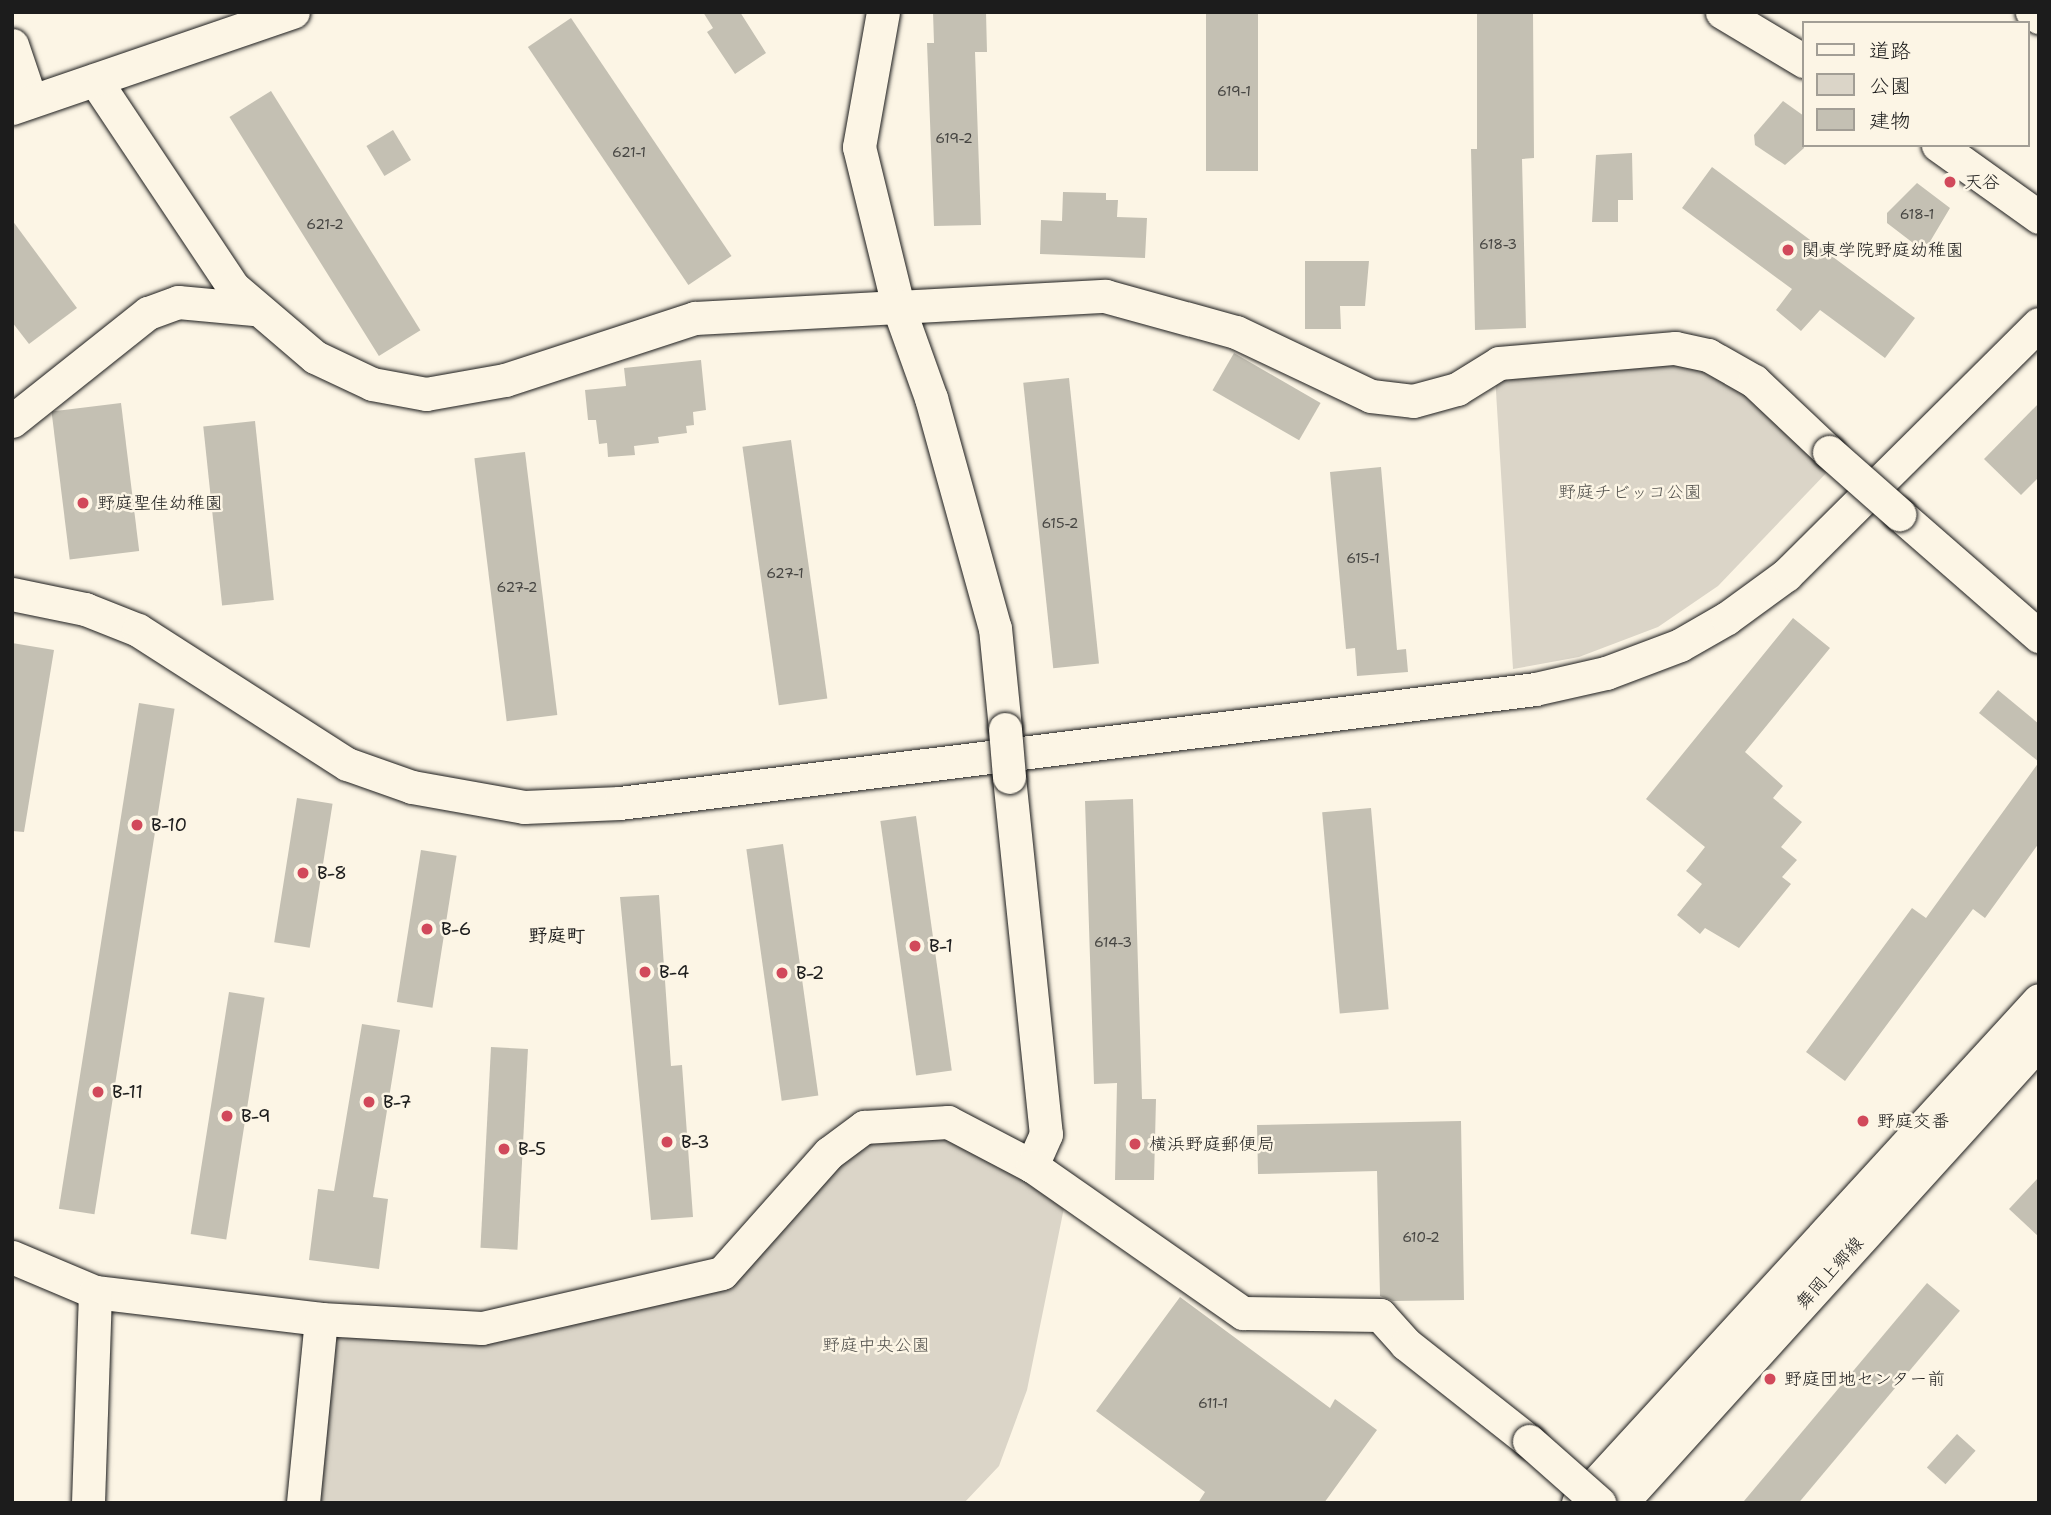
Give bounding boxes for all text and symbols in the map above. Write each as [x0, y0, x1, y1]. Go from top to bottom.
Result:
legend [1802, 21, 2030, 147]
text: 道路 [1869, 37, 1911, 65]
text: 公園 [1869, 72, 1911, 100]
house number: 619-1 [1217, 83, 1251, 99]
text: 建物 [1869, 107, 1911, 135]
house number: 619-2 [935, 130, 973, 146]
house number: 621-1 [612, 144, 646, 160]
place label: 天谷 [1964, 171, 2000, 193]
marker: 天谷 [1942, 174, 1958, 190]
house number: 618-1 [1900, 206, 1934, 222]
house number: 621-2 [306, 216, 344, 232]
house number: 618-3 [1479, 236, 1517, 252]
place label: 関東学院野庭幼稚園 [1802, 239, 1964, 261]
marker: 関東学院野庭幼稚園 [1780, 242, 1796, 258]
park label: 野庭チビッコ公園 [1558, 481, 1702, 503]
place label: 野庭聖佳幼稚園 [97, 492, 223, 514]
marker: 野庭聖佳幼稚園 [75, 495, 91, 511]
house number: 615-2 [1042, 515, 1078, 531]
house number: 615-1 [1346, 550, 1380, 566]
house number: 627-1 [766, 565, 804, 581]
house number: 627-2 [497, 579, 537, 595]
place label: B-10 [151, 814, 187, 836]
marker: B-10 [129, 817, 145, 833]
place label: B-8 [317, 862, 347, 884]
marker: B-8 [295, 865, 311, 881]
place label: B-6 [441, 918, 471, 940]
marker: B-6 [419, 921, 435, 937]
district label: 野庭町 [529, 925, 585, 947]
house number: 614-3 [1094, 934, 1132, 950]
place label: B-1 [929, 935, 953, 957]
marker: B-1 [907, 938, 923, 954]
place label: B-4 [659, 961, 689, 983]
place label: B-2 [796, 962, 824, 984]
marker: B-4 [637, 964, 653, 980]
marker: B-2 [774, 965, 790, 981]
place label: B-11 [112, 1081, 143, 1103]
marker: B-11 [90, 1084, 106, 1100]
place label: B-7 [383, 1091, 412, 1113]
marker: B-7 [361, 1094, 377, 1110]
place label: B-9 [241, 1105, 270, 1127]
marker: B-9 [219, 1108, 235, 1124]
place label: 野庭交番 [1877, 1110, 1949, 1132]
marker: 野庭交番 [1855, 1113, 1871, 1129]
place label: B-3 [681, 1131, 710, 1153]
place label: 横浜野庭郵便局 [1149, 1133, 1275, 1155]
marker: B-3 [659, 1134, 675, 1150]
marker: 横浜野庭郵便局 [1127, 1136, 1143, 1152]
place label: B-5 [518, 1138, 546, 1160]
marker: B-5 [496, 1141, 512, 1157]
house number: 610-2 [1402, 1229, 1440, 1245]
street label: 舞岡上郷線 [1792, 1232, 1868, 1314]
park label: 野庭中央公園 [822, 1334, 930, 1356]
place label: 野庭団地センター前 [1784, 1368, 1946, 1390]
marker: 野庭団地センター前 [1762, 1371, 1778, 1387]
house number: 611-1 [1198, 1395, 1228, 1411]

